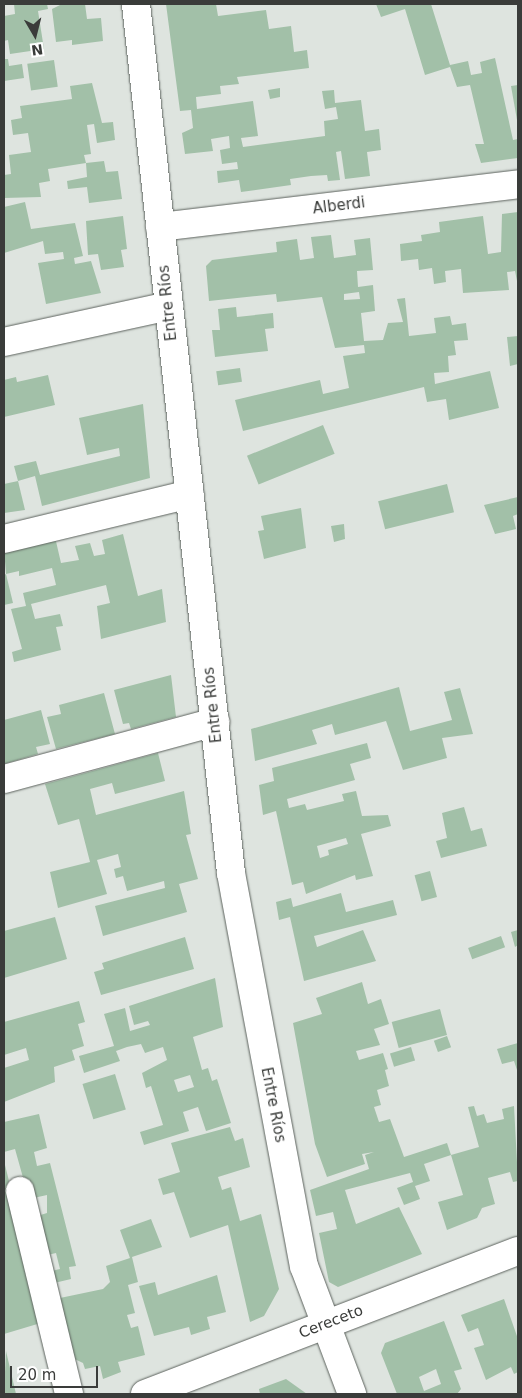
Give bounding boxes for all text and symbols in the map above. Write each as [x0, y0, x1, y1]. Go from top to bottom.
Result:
north arrow [10, 10, 60, 60]
text: N [30, 41, 44, 59]
street label: Alberdi [312, 194, 366, 218]
street label: Entre Ríos [155, 264, 181, 342]
street label: Entre Ríos [200, 666, 226, 744]
street label: Entre Ríos [257, 1066, 289, 1144]
street label: Cereceto [296, 1302, 366, 1342]
scale bar [12, 1356, 100, 1388]
text: 20 m [18, 1366, 56, 1384]

